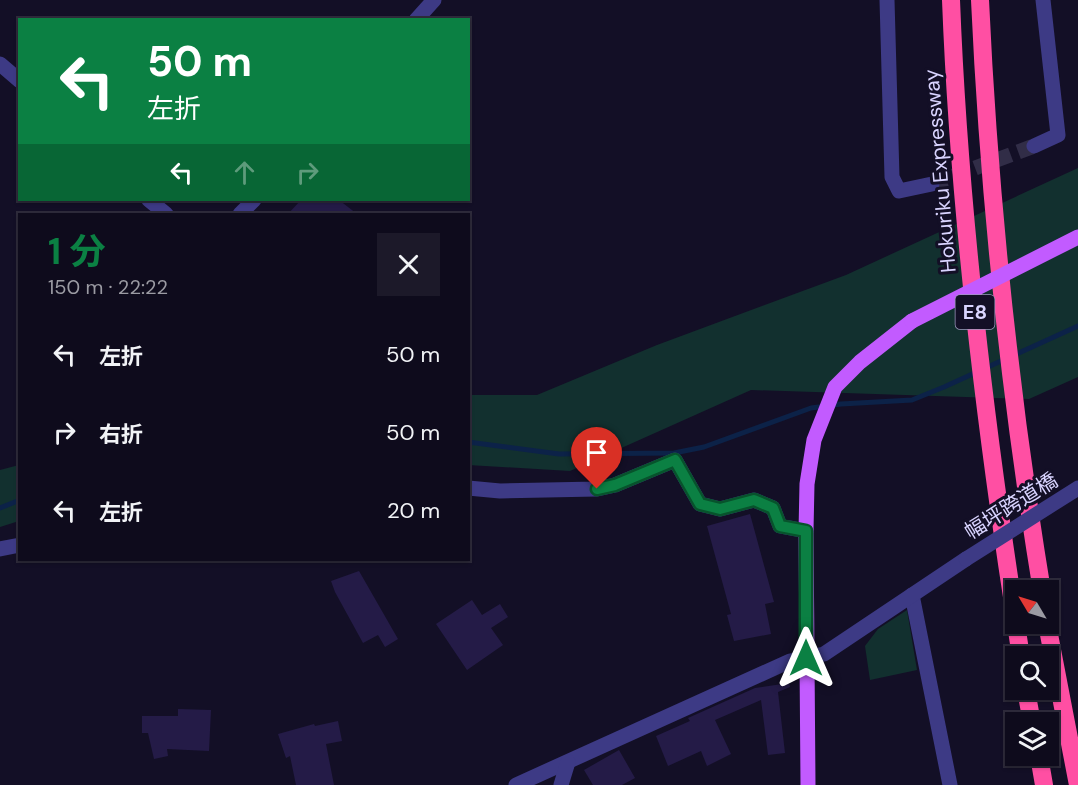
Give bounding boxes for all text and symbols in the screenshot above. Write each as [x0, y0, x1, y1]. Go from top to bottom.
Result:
text: 50 m [147, 34, 252, 89]
icon: left [48, 42, 126, 120]
street label: Hokuriku Expressway [917, 68, 963, 274]
text: 左折 [147, 91, 201, 126]
icon: left [165, 156, 198, 189]
icon: ahead [228, 156, 261, 189]
icon: right [291, 156, 324, 189]
text: 1 分 [48, 228, 106, 275]
button: close [377, 233, 440, 296]
text: 150 m · 22:22 [48, 274, 168, 300]
road number: E8 [956, 295, 994, 329]
icon: left [48, 338, 81, 371]
text: 50 m [386, 340, 440, 369]
text: 左折 [99, 342, 143, 371]
icon: right [48, 416, 81, 449]
text: 50 m [386, 418, 440, 447]
text: 右折 [99, 420, 143, 449]
pin [571, 427, 622, 489]
icon: arrive [580, 436, 613, 469]
street label: 幅坪跨道橋 [959, 466, 1063, 546]
icon: left [48, 494, 81, 527]
text: 20 m [387, 496, 440, 525]
text: 左折 [99, 498, 143, 527]
north arrow [1005, 580, 1059, 634]
map controls [1005, 580, 1059, 766]
position arrow [774, 626, 838, 690]
button: search [1005, 646, 1059, 700]
button: layers [1005, 712, 1059, 766]

